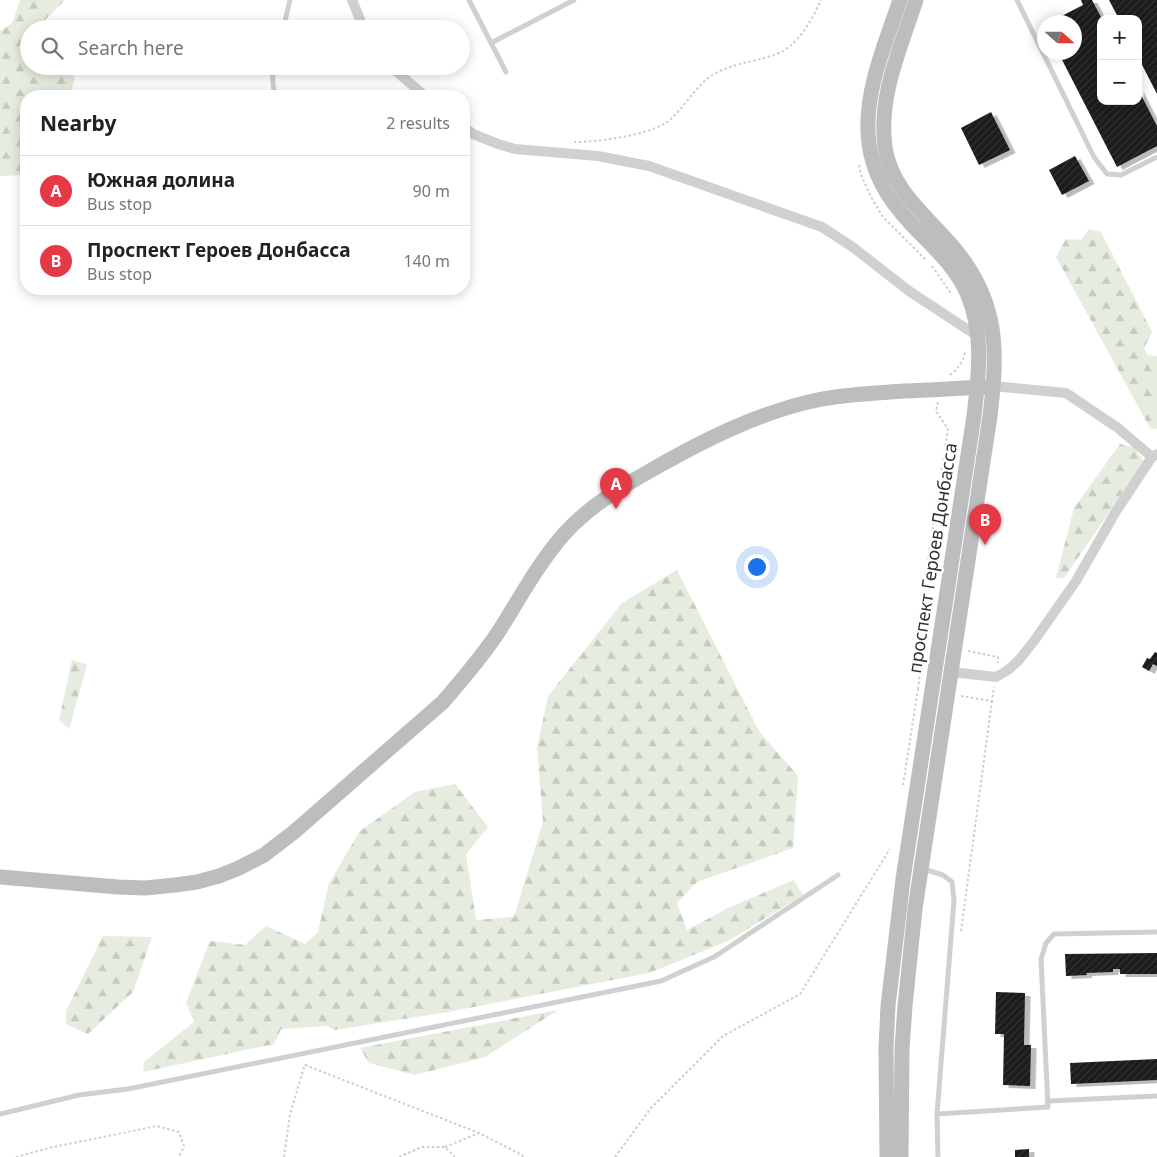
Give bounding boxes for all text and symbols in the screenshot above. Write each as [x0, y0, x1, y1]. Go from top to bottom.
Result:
north arrow [1037, 15, 1082, 60]
map controls [1097, 15, 1142, 105]
button: + [1097, 15, 1142, 60]
search box [20, 20, 470, 75]
icon: search [38, 34, 66, 62]
text: Search here [78, 35, 184, 61]
button: − [1097, 60, 1142, 105]
text: Nearby [40, 109, 116, 137]
text: 2 results [386, 112, 450, 134]
text: Южная долина [87, 167, 235, 193]
text: A [50, 180, 62, 202]
text: 90 m [413, 180, 450, 202]
text: Bus stop [87, 193, 152, 215]
text: Проспект Героев Донбасса [87, 237, 350, 263]
text: B [51, 250, 61, 272]
text: 140 m [403, 250, 450, 272]
text: Bus stop [87, 263, 152, 285]
street label: проспект Героев Донбасса [902, 441, 962, 675]
pin: A [600, 468, 632, 509]
pin: B [969, 504, 1001, 545]
your location [744, 554, 770, 580]

